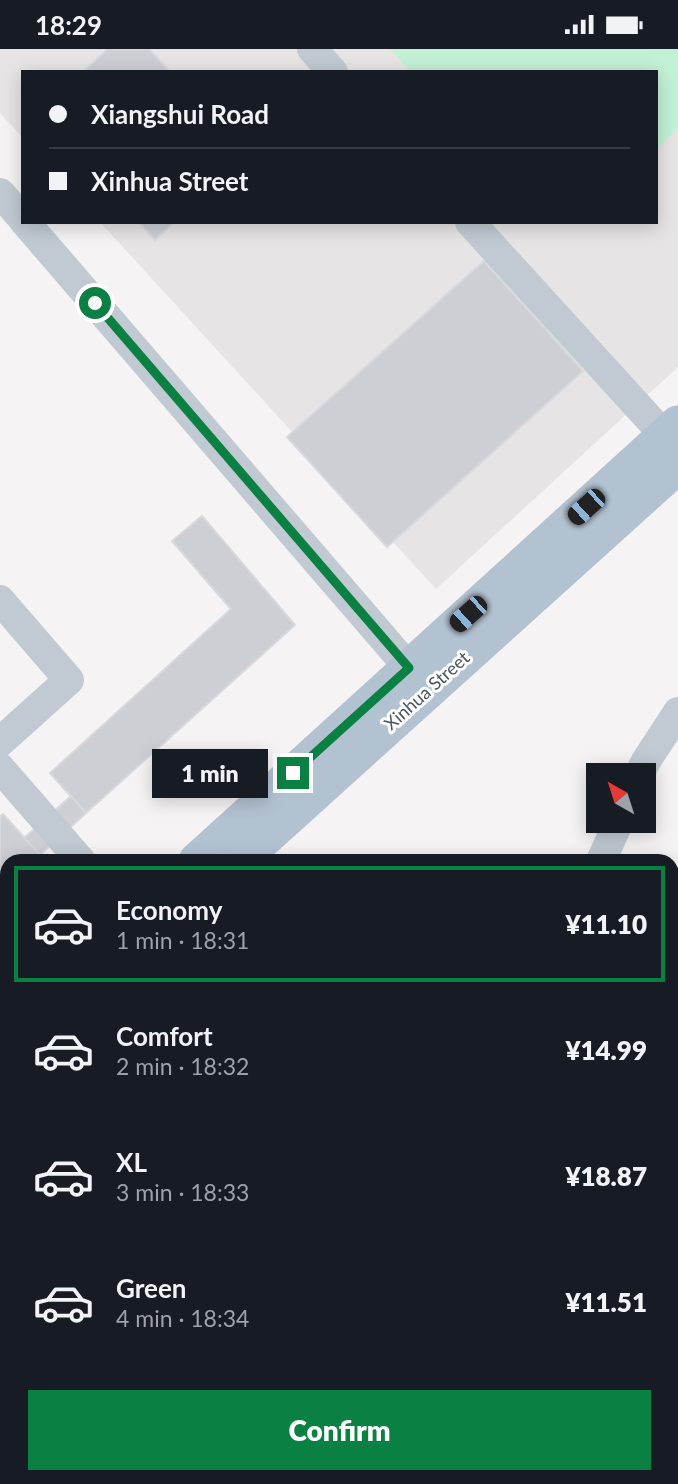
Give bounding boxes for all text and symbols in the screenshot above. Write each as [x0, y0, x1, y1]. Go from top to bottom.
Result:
text: 18:29 [35, 9, 102, 41]
text: Xiangshui Road [91, 98, 269, 130]
text: Xinhua Street [91, 165, 249, 197]
route start [79, 287, 111, 319]
car [564, 485, 609, 529]
car [446, 592, 491, 636]
street label: Xinhua Street [379, 646, 474, 734]
callout: 1 min [153, 749, 268, 797]
route end [277, 757, 309, 789]
text: 1 min [181, 759, 239, 787]
north arrow [586, 763, 656, 833]
map controls [586, 763, 656, 833]
icon: car [32, 893, 95, 956]
text: Economy [116, 894, 222, 926]
text: ¥11.10 [565, 908, 647, 940]
text: 1 min · 18:31 [116, 926, 249, 954]
icon: car [32, 1019, 95, 1082]
text: Comfort [116, 1020, 213, 1052]
text: ¥14.99 [565, 1034, 647, 1066]
text: 2 min · 18:32 [116, 1052, 249, 1080]
icon: car [32, 1145, 95, 1208]
text: XL [116, 1146, 147, 1178]
text: ¥18.87 [565, 1160, 647, 1192]
text: 3 min · 18:33 [116, 1178, 249, 1206]
icon: car [32, 1271, 95, 1334]
text: Green [116, 1272, 186, 1304]
text: ¥11.51 [565, 1286, 647, 1318]
text: 4 min · 18:34 [116, 1304, 249, 1332]
button: Confirm [28, 1390, 651, 1470]

